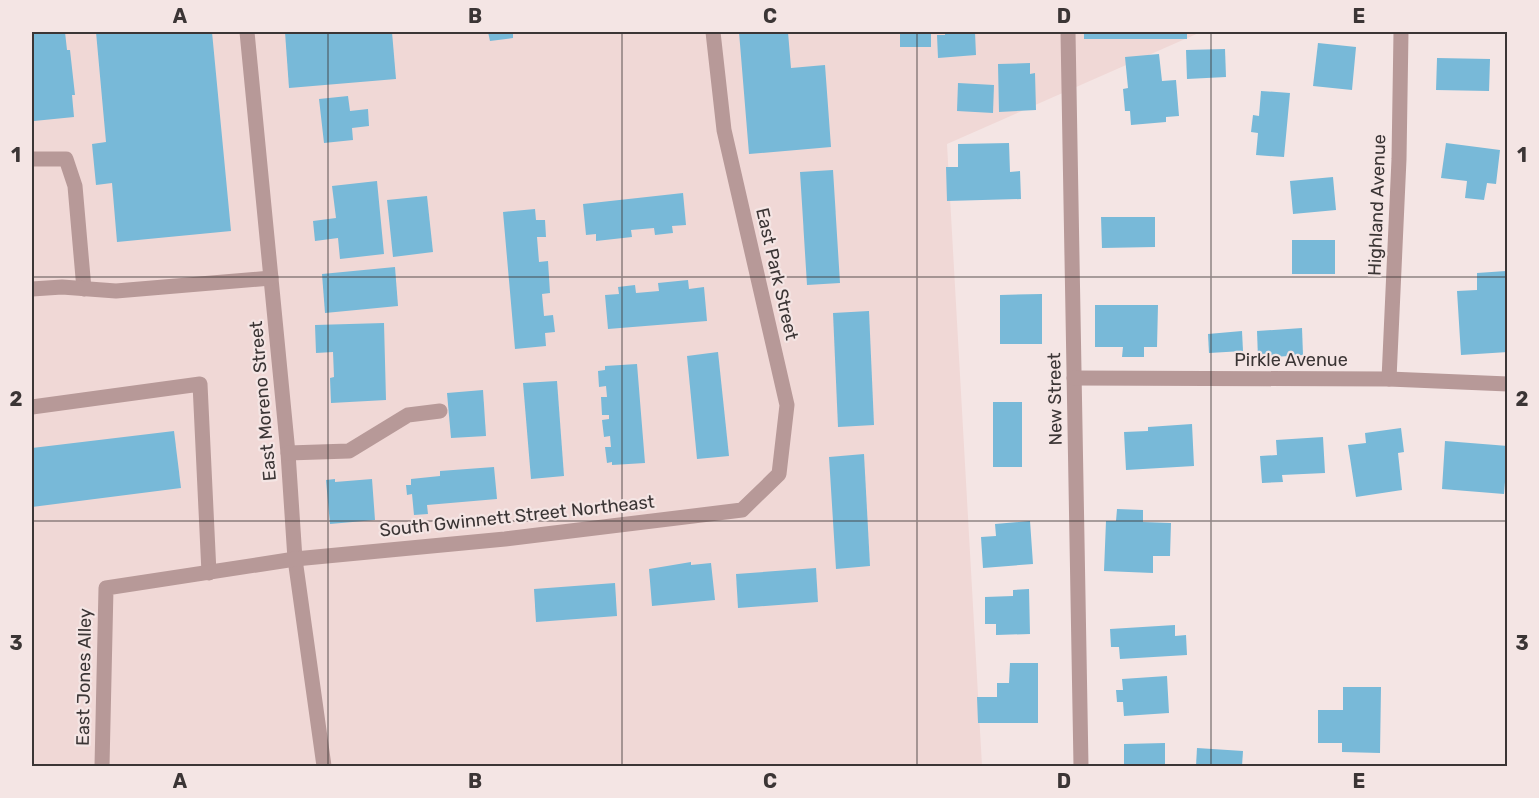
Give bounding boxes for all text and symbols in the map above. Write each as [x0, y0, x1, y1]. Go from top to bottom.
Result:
text: A [173, 4, 188, 28]
text: B [468, 4, 482, 28]
text: C [763, 4, 777, 28]
text: D [1057, 4, 1071, 28]
text: E [1353, 4, 1365, 28]
street label: Highland Avenue [1364, 134, 1390, 276]
text: 1 [11, 143, 21, 167]
text: 1 [1517, 143, 1527, 167]
street label: East Park Street [751, 206, 803, 342]
street label: East Moreno Street [245, 320, 281, 482]
street label: Pirkle Avenue [1234, 349, 1348, 371]
street label: New Street [1043, 352, 1067, 446]
text: 2 [10, 387, 23, 411]
text: 2 [1516, 387, 1529, 411]
street label: South Gwinnett Street Northeast [378, 491, 656, 541]
street label: East Jones Alley [72, 608, 96, 746]
text: 3 [9, 631, 23, 655]
text: 3 [1515, 631, 1529, 655]
text: A [173, 769, 188, 793]
text: B [468, 769, 482, 793]
text: C [763, 769, 777, 793]
text: D [1057, 769, 1071, 793]
text: E [1353, 769, 1365, 793]

